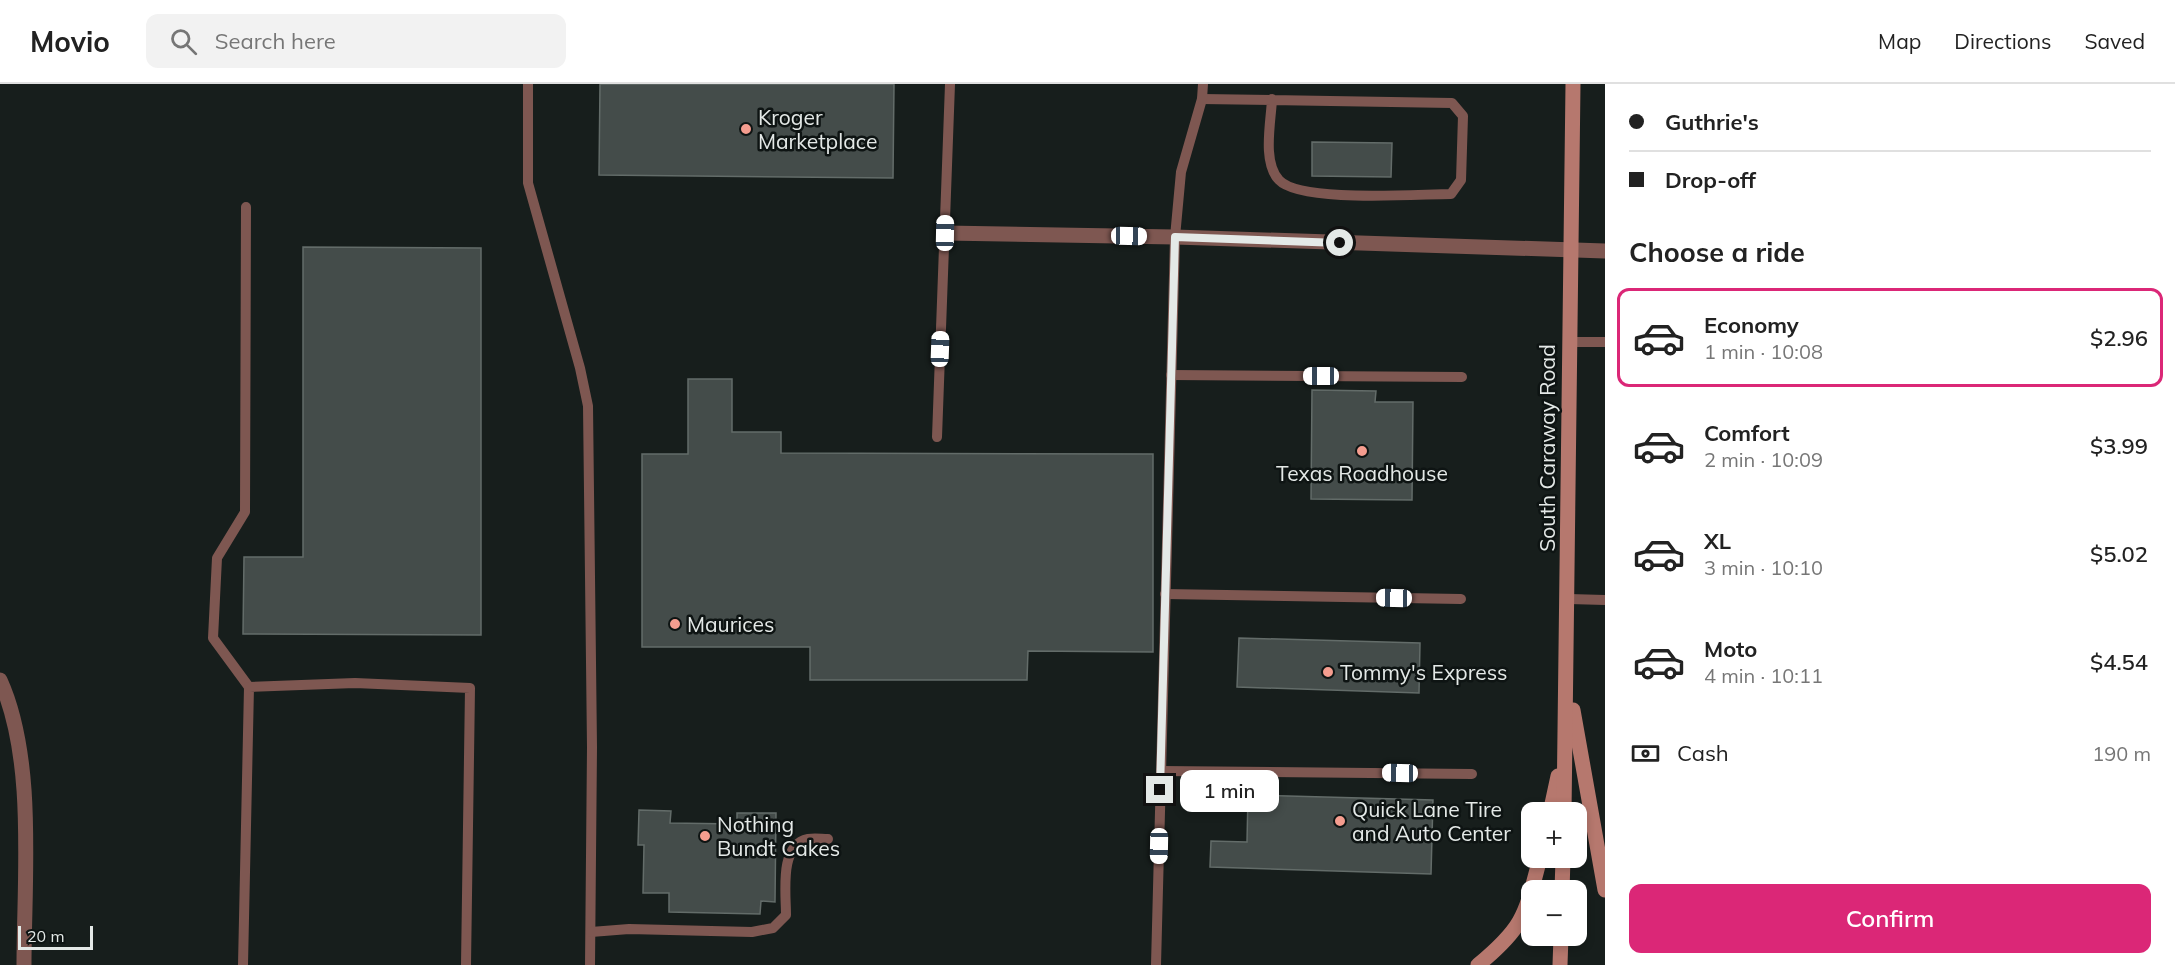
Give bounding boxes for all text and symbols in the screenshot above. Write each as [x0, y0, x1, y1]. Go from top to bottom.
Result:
search box [146, 14, 566, 68]
text: Movio [30, 24, 110, 59]
icon: search [167, 25, 200, 58]
text: Search here [215, 27, 336, 55]
text: Map [1878, 28, 1921, 54]
text: Directions [1954, 28, 2051, 54]
text: Saved [2084, 28, 2145, 54]
place label: Kroger Marketplace [758, 104, 877, 154]
text: Guthrie's [1665, 108, 1759, 136]
marker: Kroger Marketplace [739, 122, 753, 136]
text: Drop-off [1665, 166, 1756, 194]
car [936, 215, 954, 251]
car [1111, 227, 1147, 245]
route start [1326, 229, 1353, 256]
text: Choose a ride [1629, 235, 1805, 269]
icon: car [1632, 311, 1686, 365]
text: Economy [1704, 311, 1799, 339]
text: $2.96 [2090, 324, 2148, 352]
car [930, 331, 950, 367]
text: 1 min · 10:08 [1704, 339, 1823, 364]
street label: South Caraway Road [1534, 344, 1560, 552]
car [1303, 367, 1339, 385]
icon: car [1632, 419, 1686, 473]
text: Comfort [1704, 419, 1790, 447]
text: $3.99 [2090, 432, 2148, 460]
marker: Texas Roadhouse [1355, 444, 1369, 458]
text: 2 min · 10:09 [1704, 447, 1823, 472]
place label: Texas Roadhouse [1276, 460, 1448, 486]
icon: car [1632, 527, 1686, 581]
text: XL [1704, 527, 1731, 555]
text: $5.02 [2090, 540, 2148, 568]
text: 3 min · 10:10 [1704, 555, 1823, 580]
car [1376, 589, 1412, 607]
place label: Maurices [687, 611, 774, 637]
marker: Maurices [668, 617, 682, 631]
icon: car [1632, 635, 1686, 689]
text: Moto [1704, 635, 1757, 663]
text: $4.54 [2090, 648, 2148, 676]
place label: Tommy's Express [1340, 659, 1507, 685]
text: 4 min · 10:11 [1704, 663, 1823, 688]
marker: Tommy's Express [1321, 665, 1335, 679]
icon: cash [1629, 737, 1662, 770]
text: Cash [1677, 739, 1729, 767]
text: 190 m [2092, 741, 2151, 766]
car [1382, 764, 1418, 782]
callout: 1 min [1181, 769, 1280, 811]
route end [1146, 776, 1173, 803]
text: 1 min [1204, 778, 1255, 803]
place label: Quick Lane Tire and Auto Center [1352, 796, 1511, 846]
map controls [1521, 802, 1587, 946]
button: + [1521, 802, 1587, 868]
place label: Nothing Bundt Cakes [717, 811, 840, 861]
marker: Quick Lane Tire and Auto Center [1333, 814, 1347, 828]
car [1150, 828, 1168, 864]
marker: Nothing Bundt Cakes [698, 829, 712, 843]
button: − [1521, 880, 1587, 946]
button: Confirm [1629, 884, 2151, 953]
scale bar [18, 923, 93, 950]
text: 20 m [27, 926, 64, 946]

